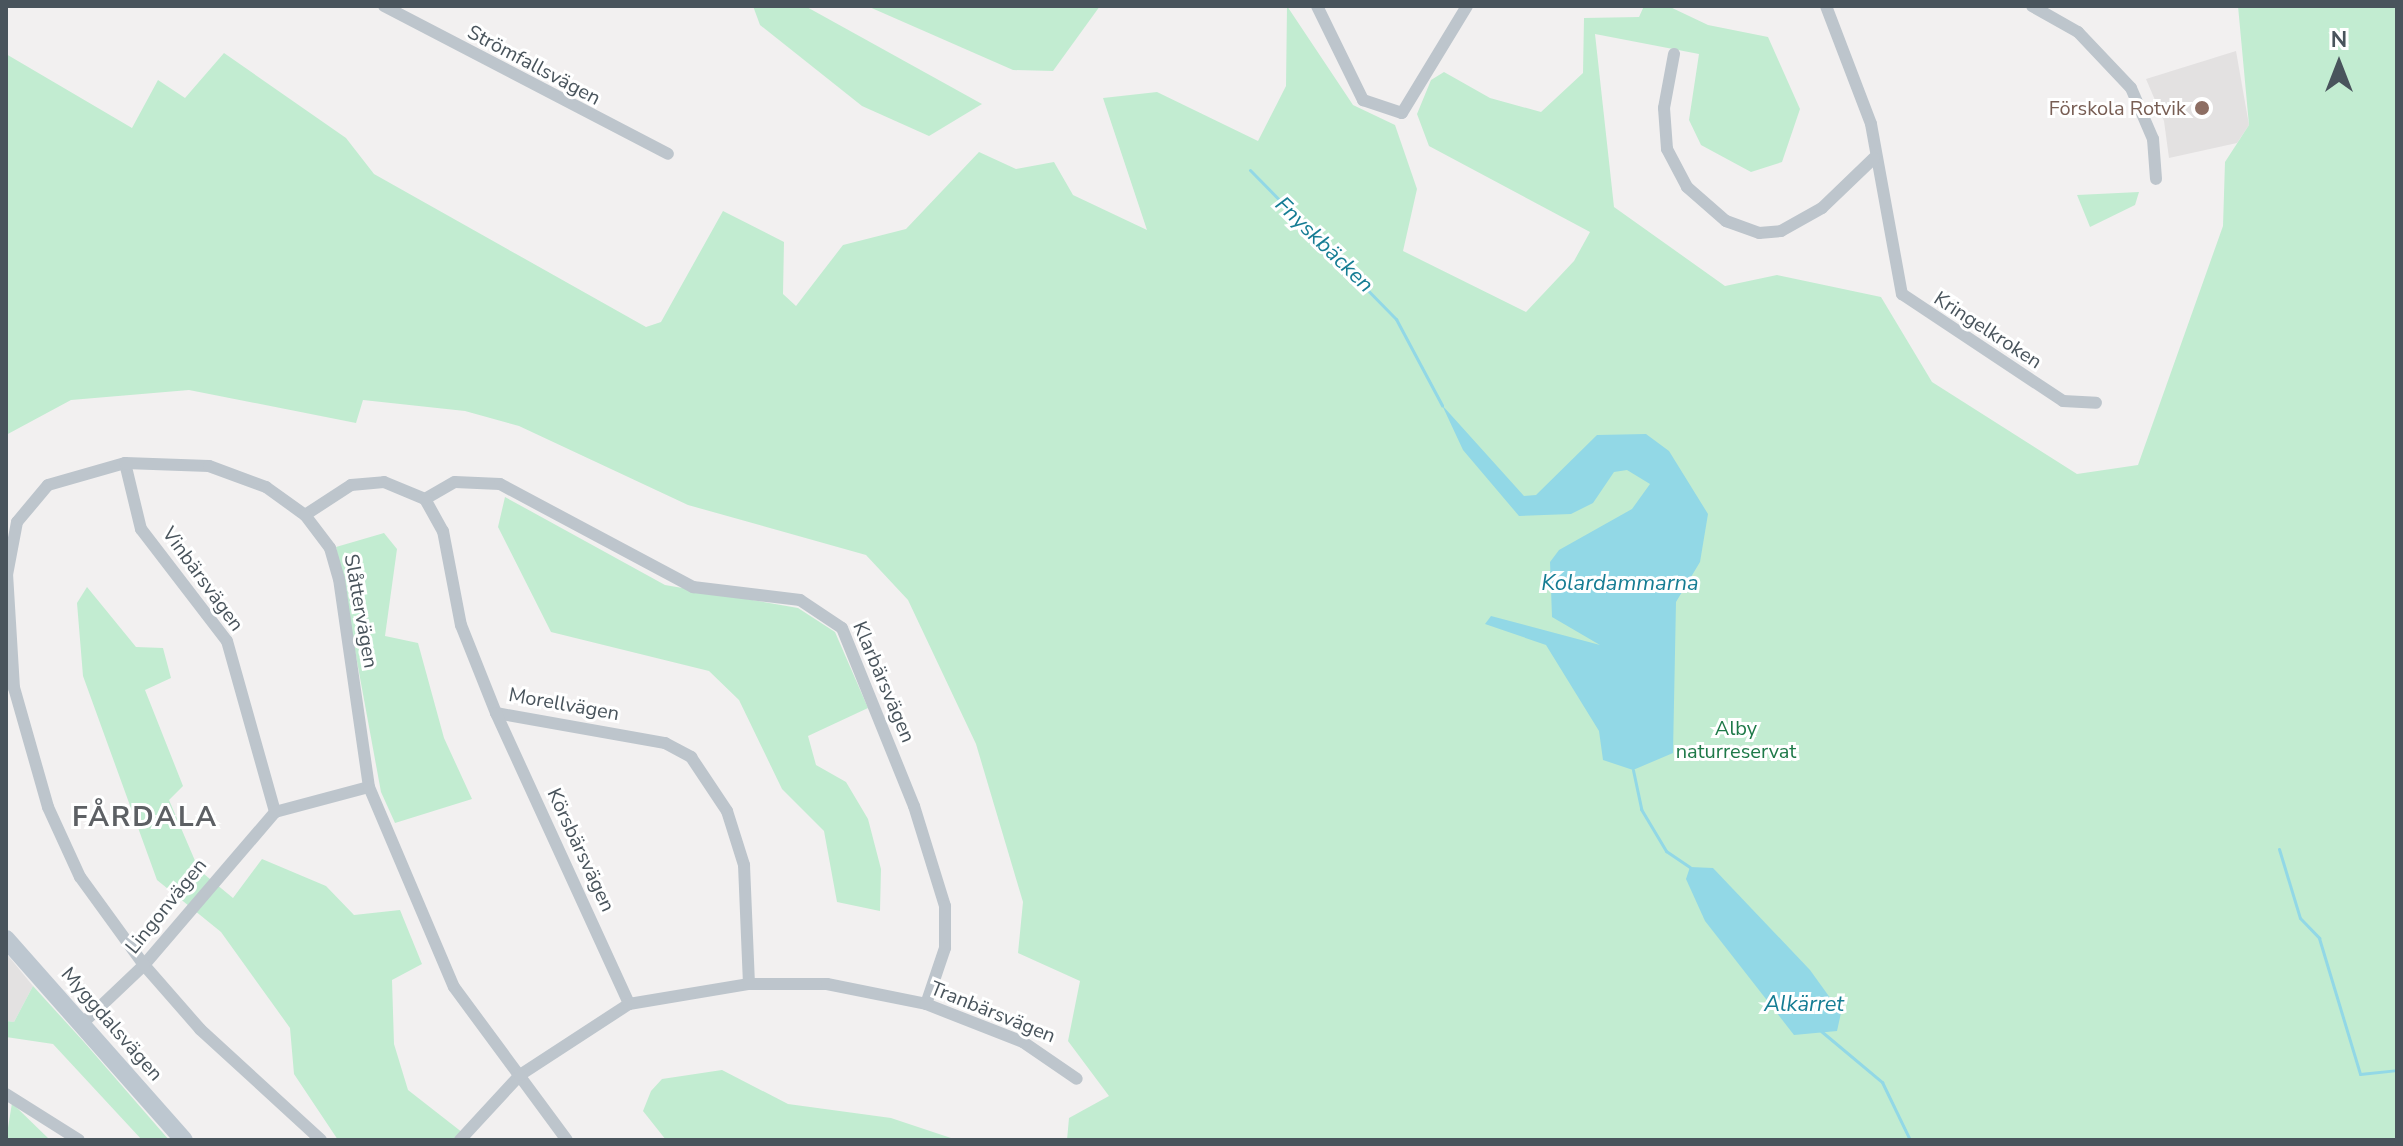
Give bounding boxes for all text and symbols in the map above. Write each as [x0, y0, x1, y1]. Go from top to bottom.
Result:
street label: Strömfallsvägen [463, 20, 605, 110]
north arrow [2299, 24, 2379, 104]
text: N [2331, 25, 2347, 55]
place label: Förskola Rotvik [2049, 96, 2186, 120]
marker: Förskola Rotvik [2193, 99, 2211, 117]
water label: Fnyskbäcken [1269, 192, 1379, 298]
street label: Kringelkroken [1930, 286, 2046, 374]
street label: Vinbärsvägen [157, 522, 249, 636]
street label: Slåttervägen [339, 552, 383, 670]
water label: Kolardammarna [1541, 571, 1699, 597]
street label: Klarbärsvägen [848, 618, 920, 746]
street label: Morellvägen [507, 682, 621, 726]
park label: Alby naturreservat [1676, 717, 1796, 764]
street label: Körsbärsvägen [542, 785, 620, 915]
district label: FÅRDALA [72, 800, 218, 834]
street label: Lingonvägen [120, 854, 212, 958]
street label: Myggdalsvägen [56, 962, 168, 1086]
street label: Tranbärsvägen [927, 976, 1059, 1048]
water label: Alkärret [1764, 992, 1844, 1018]

